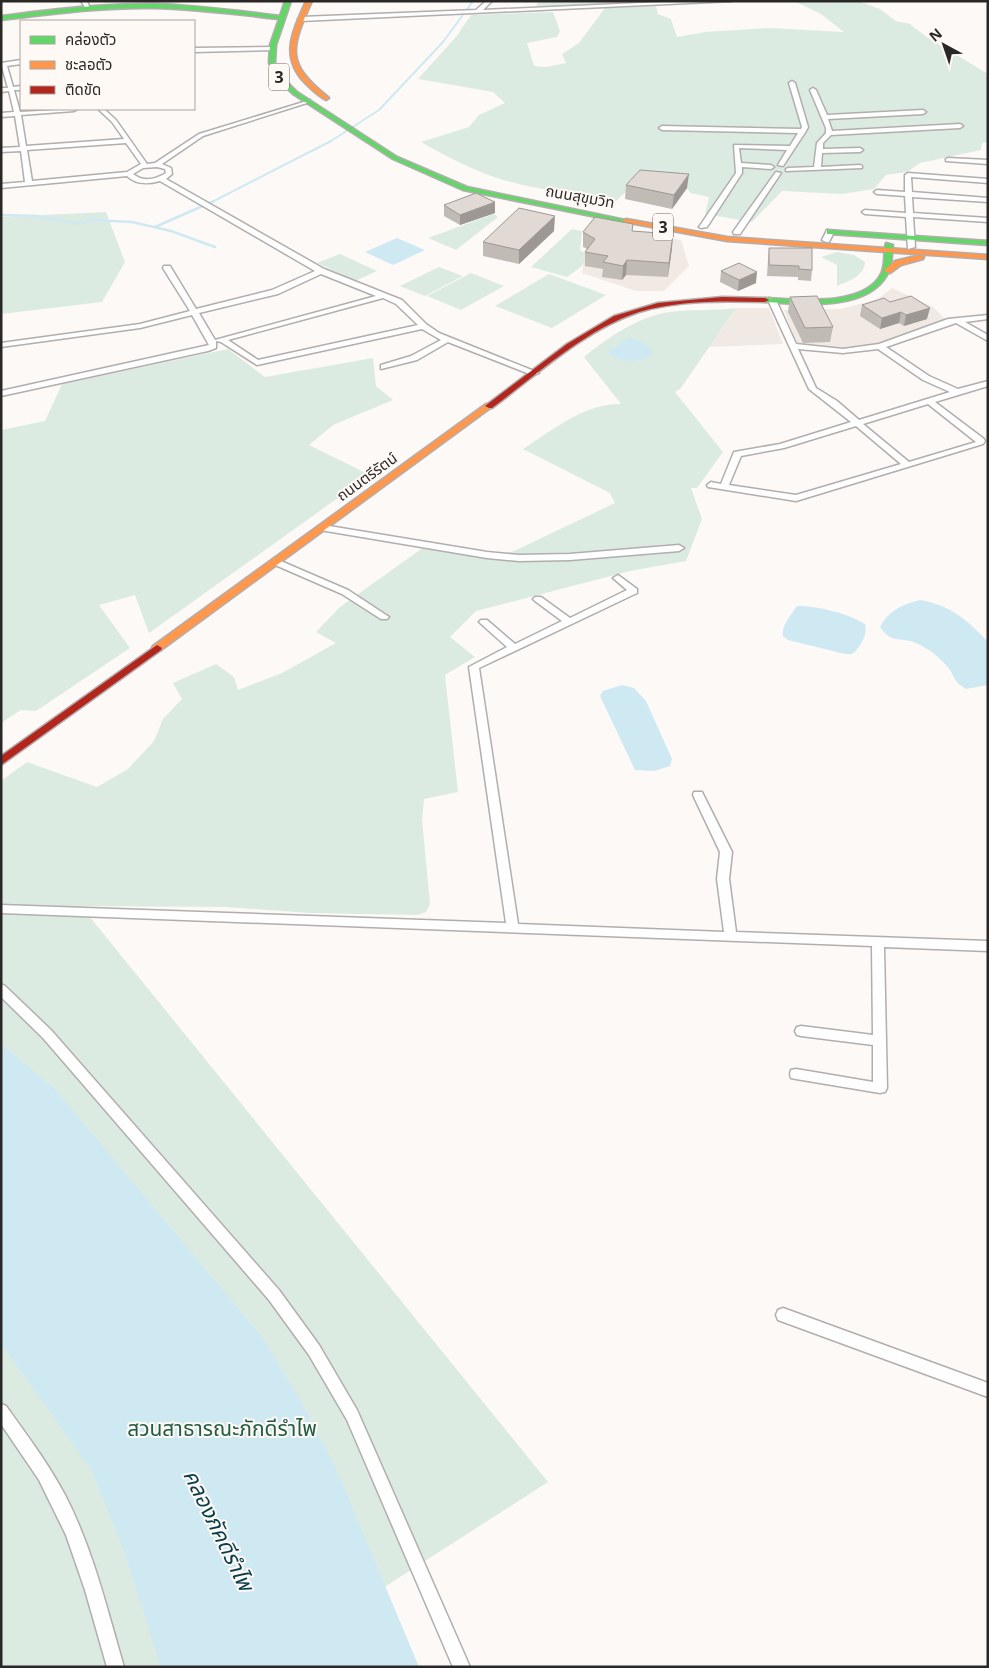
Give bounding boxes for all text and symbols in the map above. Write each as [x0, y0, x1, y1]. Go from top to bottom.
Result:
legend [20, 20, 195, 110]
north arrow [919, 20, 969, 70]
text: N [925, 24, 946, 46]
text: คล่องตัว [65, 29, 116, 49]
text: ชะลอตัว [65, 54, 112, 74]
road number: 3 [269, 64, 289, 90]
text: ติดขัด [65, 79, 101, 99]
street label: ถนนสุขุมวิท [544, 180, 616, 212]
road number: 3 [653, 213, 673, 240]
street label: ถนนตรีรัตน์ [332, 447, 401, 505]
park label: สวนสาธารณะภักดีรำไพ [127, 1414, 317, 1442]
water label: คลองภัคดีรำไพ [177, 1464, 264, 1598]

